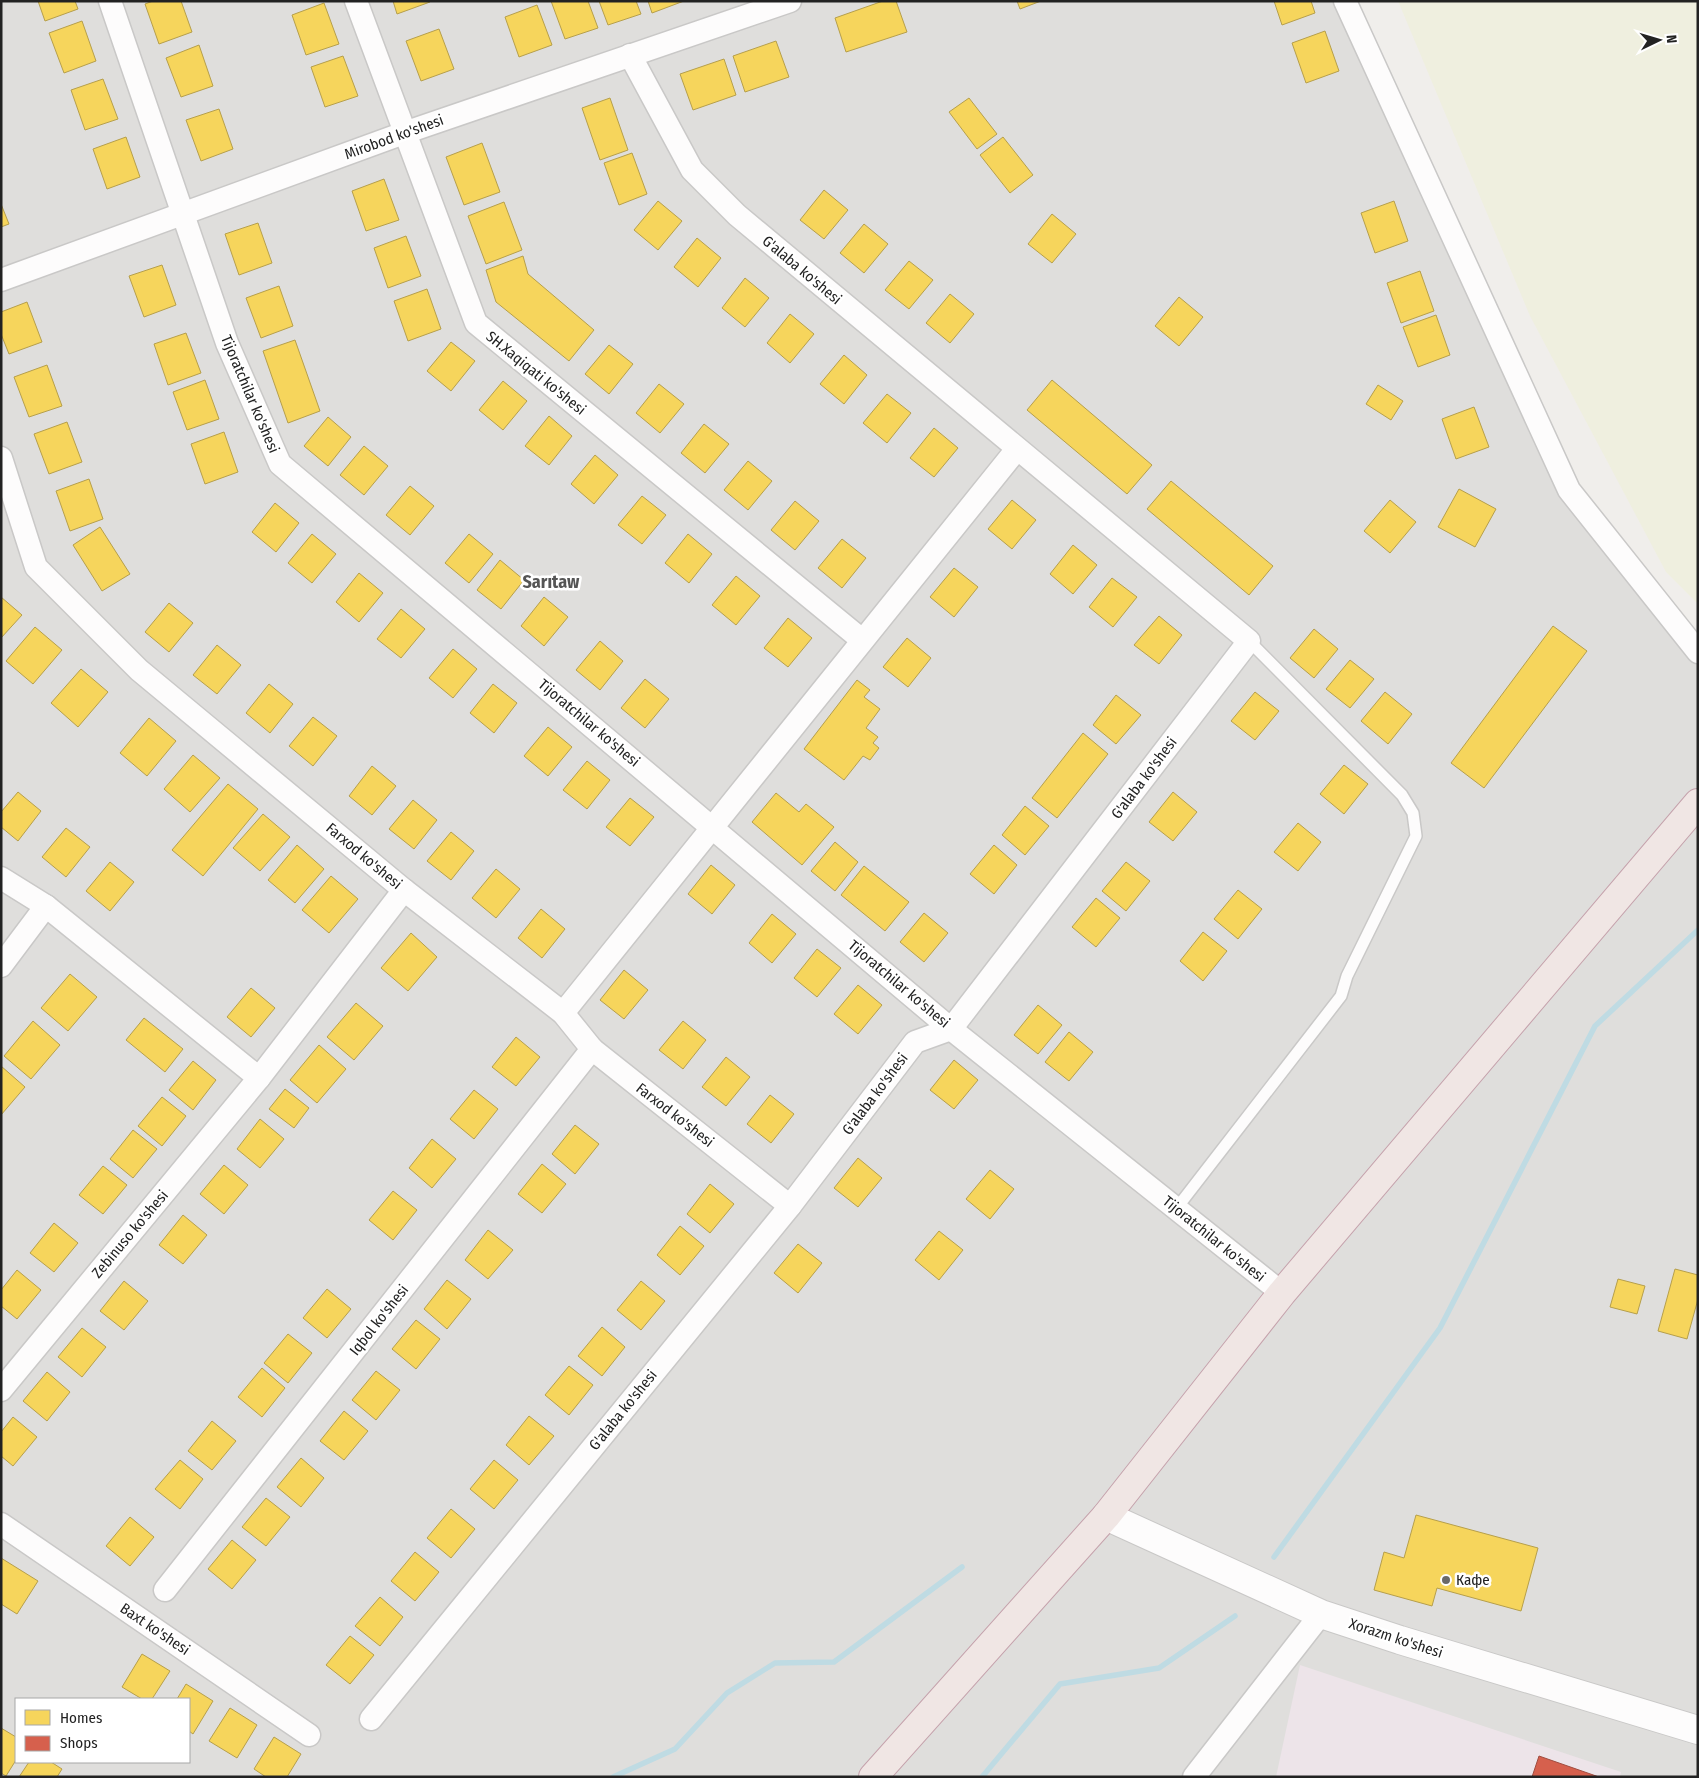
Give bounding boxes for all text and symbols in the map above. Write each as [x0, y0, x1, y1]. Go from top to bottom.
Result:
north arrow [1634, 15, 1684, 65]
text: N [1663, 34, 1680, 44]
street label: Mirobod ko'shesi [342, 111, 446, 163]
street label: G'alaba ko'shesi [759, 232, 845, 308]
street label: SH.Xaqiqati ko'shesi [483, 327, 589, 419]
street label: Tijoratchilar ko'shesi [217, 332, 283, 456]
district label: Sarıtaw [523, 571, 580, 593]
street label: Tijoratchilar ko'shesi [535, 675, 643, 771]
street label: G'alaba ko'shesi [1107, 734, 1181, 822]
street label: Farxod ko'shesi [322, 819, 406, 893]
street label: Tijoratchilar ko'shesi [845, 936, 953, 1032]
street label: G'alaba ko'shesi [838, 1050, 912, 1138]
street label: Farxod ko'shesi [633, 1079, 717, 1151]
street label: Zebinuso ko'shesi [88, 1187, 172, 1281]
street label: Tijoratchilar ko'shesi [1159, 1192, 1269, 1286]
street label: Iqbol ko'shesi [346, 1281, 412, 1359]
street label: G'alaba ko'shesi [585, 1366, 661, 1454]
place label: Кафе [1456, 1571, 1490, 1589]
marker: Кафе [1440, 1574, 1452, 1586]
street label: Baxt ko'shesi [117, 1599, 193, 1659]
street label: Xorazm ko'shesi [1347, 1614, 1445, 1662]
legend [15, 1698, 190, 1763]
text: Homes [60, 1709, 102, 1727]
text: Shops [60, 1734, 98, 1752]

